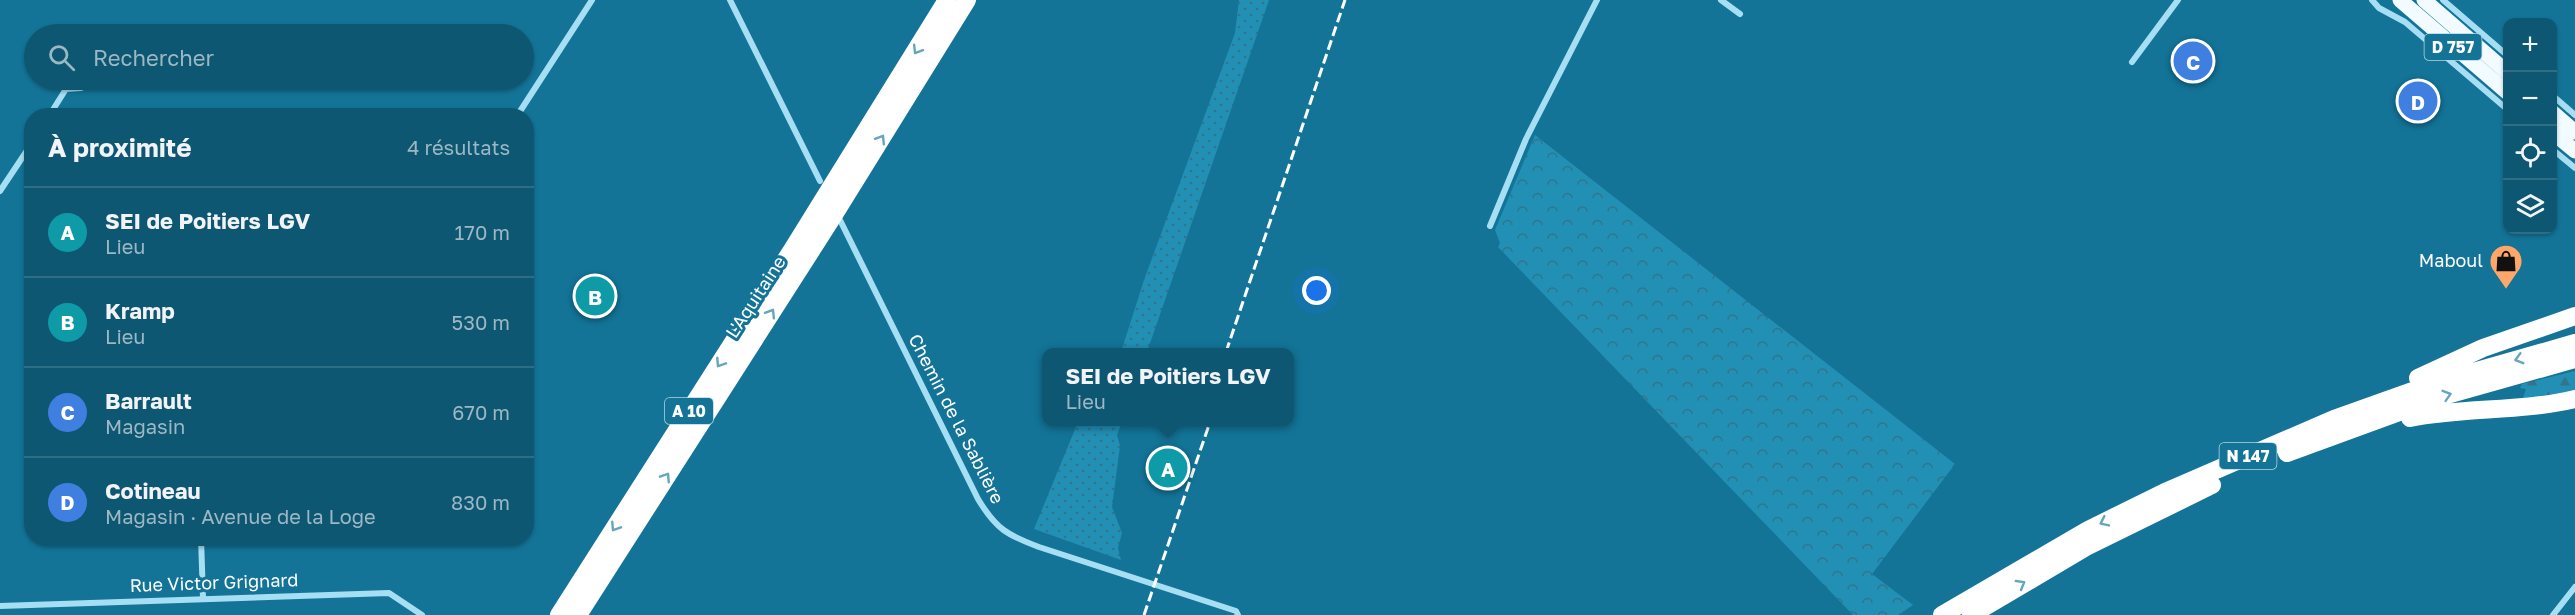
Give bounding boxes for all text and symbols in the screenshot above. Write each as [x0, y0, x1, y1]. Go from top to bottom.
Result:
map controls [2503, 18, 2557, 234]
button: + [2503, 18, 2557, 72]
search box [24, 24, 534, 90]
road number: D 757 [2424, 34, 2482, 60]
pin: C [2174, 38, 2212, 84]
icon: search [45, 41, 78, 74]
text: Rechercher [93, 44, 214, 71]
one-way arrow [912, 44, 924, 54]
button: − [2503, 72, 2557, 126]
pin: D [2398, 78, 2438, 124]
button: locate [2503, 126, 2557, 180]
text: À proximité [48, 132, 192, 163]
text: 4 résultats [407, 135, 510, 159]
one-way arrow [874, 135, 886, 145]
button: layers [2503, 180, 2557, 234]
text: SEI de Poitiers LGV [105, 207, 310, 234]
text: A [60, 220, 75, 244]
text: 170 m [455, 220, 510, 244]
text: Lieu [105, 234, 145, 258]
shop icon: Maboul [2488, 243, 2524, 290]
place label: Maboul [2419, 249, 2483, 271]
street label: L'Aquitaine [721, 251, 790, 342]
pin: B [576, 274, 614, 318]
your location [1302, 276, 1331, 305]
text: Kramp [105, 297, 175, 324]
one-way arrow [763, 309, 775, 319]
text: B [60, 310, 75, 334]
text: 530 m [452, 310, 510, 334]
text: Lieu [105, 324, 145, 348]
street label: Chemin de la Sablière [905, 330, 1009, 507]
popup [1042, 348, 1294, 426]
one-way arrow [2514, 352, 2525, 364]
one-way arrow [715, 357, 727, 367]
text: SEI de Poitiers LGV [1065, 362, 1271, 389]
text: Barrault [105, 387, 192, 414]
text: Lieu [1065, 389, 1106, 413]
one-way arrow [2441, 390, 2452, 402]
road number: A 10 [665, 398, 713, 424]
text: C [60, 400, 75, 424]
text: 670 m [452, 400, 510, 424]
text: Magasin [105, 414, 185, 438]
road number: N 147 [2220, 443, 2276, 469]
pin: A [1148, 446, 1188, 490]
one-way arrow [658, 473, 670, 483]
text: Cotineau [105, 477, 201, 504]
text: D [60, 490, 75, 514]
text: 830 m [451, 490, 510, 514]
text: Magasin · Avenue de la Loge [105, 504, 376, 528]
one-way arrow [2099, 515, 2110, 527]
one-way arrow [610, 521, 622, 531]
street label: Rue Victor Grignard [129, 568, 299, 596]
one-way arrow [2015, 580, 2025, 592]

